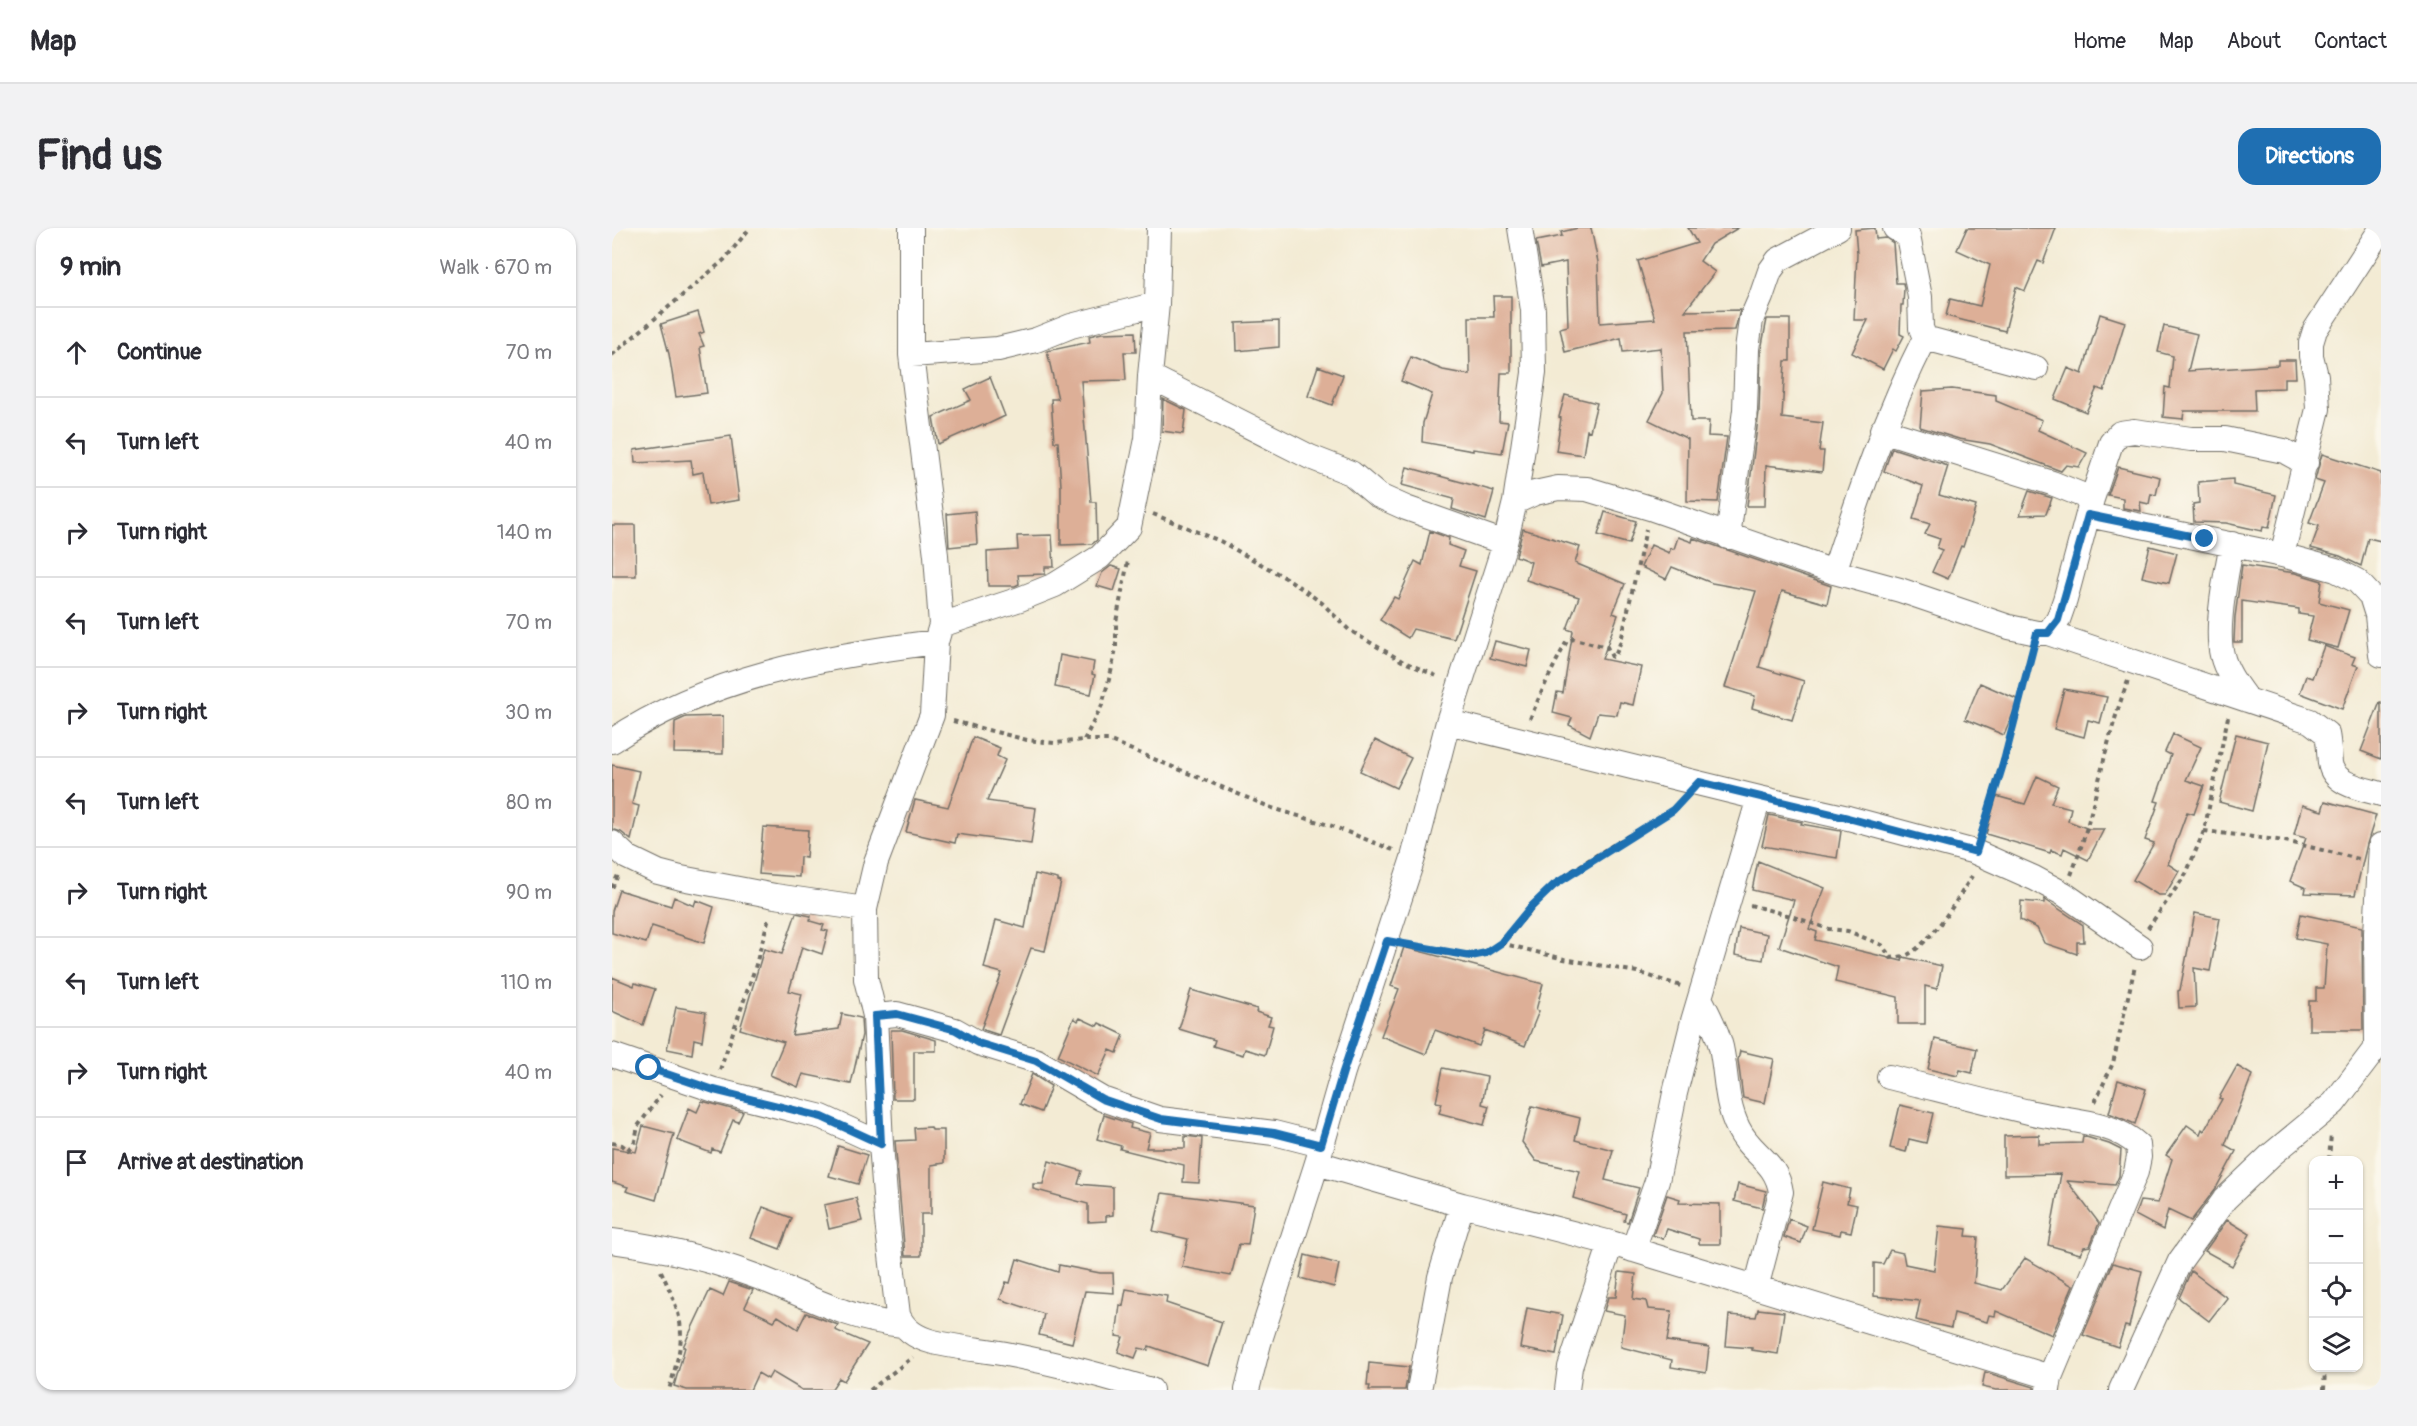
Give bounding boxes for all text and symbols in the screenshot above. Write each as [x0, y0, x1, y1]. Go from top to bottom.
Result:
text: Map [30, 24, 76, 59]
text: Home [2073, 28, 2126, 55]
text: Map [2159, 28, 2194, 55]
text: About [2227, 28, 2281, 55]
text: Contact [2314, 28, 2387, 55]
button: Directions [2238, 128, 2381, 185]
text: Find us [36, 130, 162, 182]
text: 9 min [60, 251, 121, 283]
text: Walk · 670 m [440, 255, 552, 280]
icon: ahead [60, 336, 93, 369]
text: Continue [117, 338, 201, 366]
text: 70 m [506, 340, 552, 365]
icon: left [60, 426, 93, 459]
text: Turn left [117, 428, 199, 456]
text: 40 m [505, 430, 552, 455]
icon: right [60, 516, 93, 549]
text: Turn right [117, 518, 207, 546]
text: 140 m [497, 520, 552, 545]
route end [2191, 525, 2217, 551]
icon: left [60, 606, 93, 639]
text: Turn left [117, 608, 199, 636]
text: 70 m [506, 610, 552, 635]
icon: right [60, 696, 93, 729]
text: Turn right [117, 698, 207, 726]
text: 30 m [505, 700, 552, 725]
icon: left [60, 786, 93, 819]
text: Turn left [117, 788, 199, 816]
text: 80 m [506, 790, 552, 815]
icon: right [60, 876, 93, 909]
text: Turn right [117, 878, 207, 906]
text: 90 m [506, 880, 552, 905]
icon: left [60, 966, 93, 999]
text: Turn left [117, 968, 199, 996]
text: 110 m [501, 970, 552, 995]
route start [635, 1054, 661, 1080]
icon: right [60, 1056, 93, 1089]
text: Turn right [117, 1058, 207, 1086]
text: 40 m [505, 1060, 552, 1085]
icon: arrive [60, 1146, 93, 1179]
text: Arrive at destination [117, 1148, 303, 1176]
map controls [2309, 1156, 2363, 1372]
button: + [2309, 1156, 2363, 1210]
button: − [2309, 1210, 2363, 1264]
button: locate [2309, 1264, 2363, 1318]
button: layers [2309, 1318, 2363, 1372]

